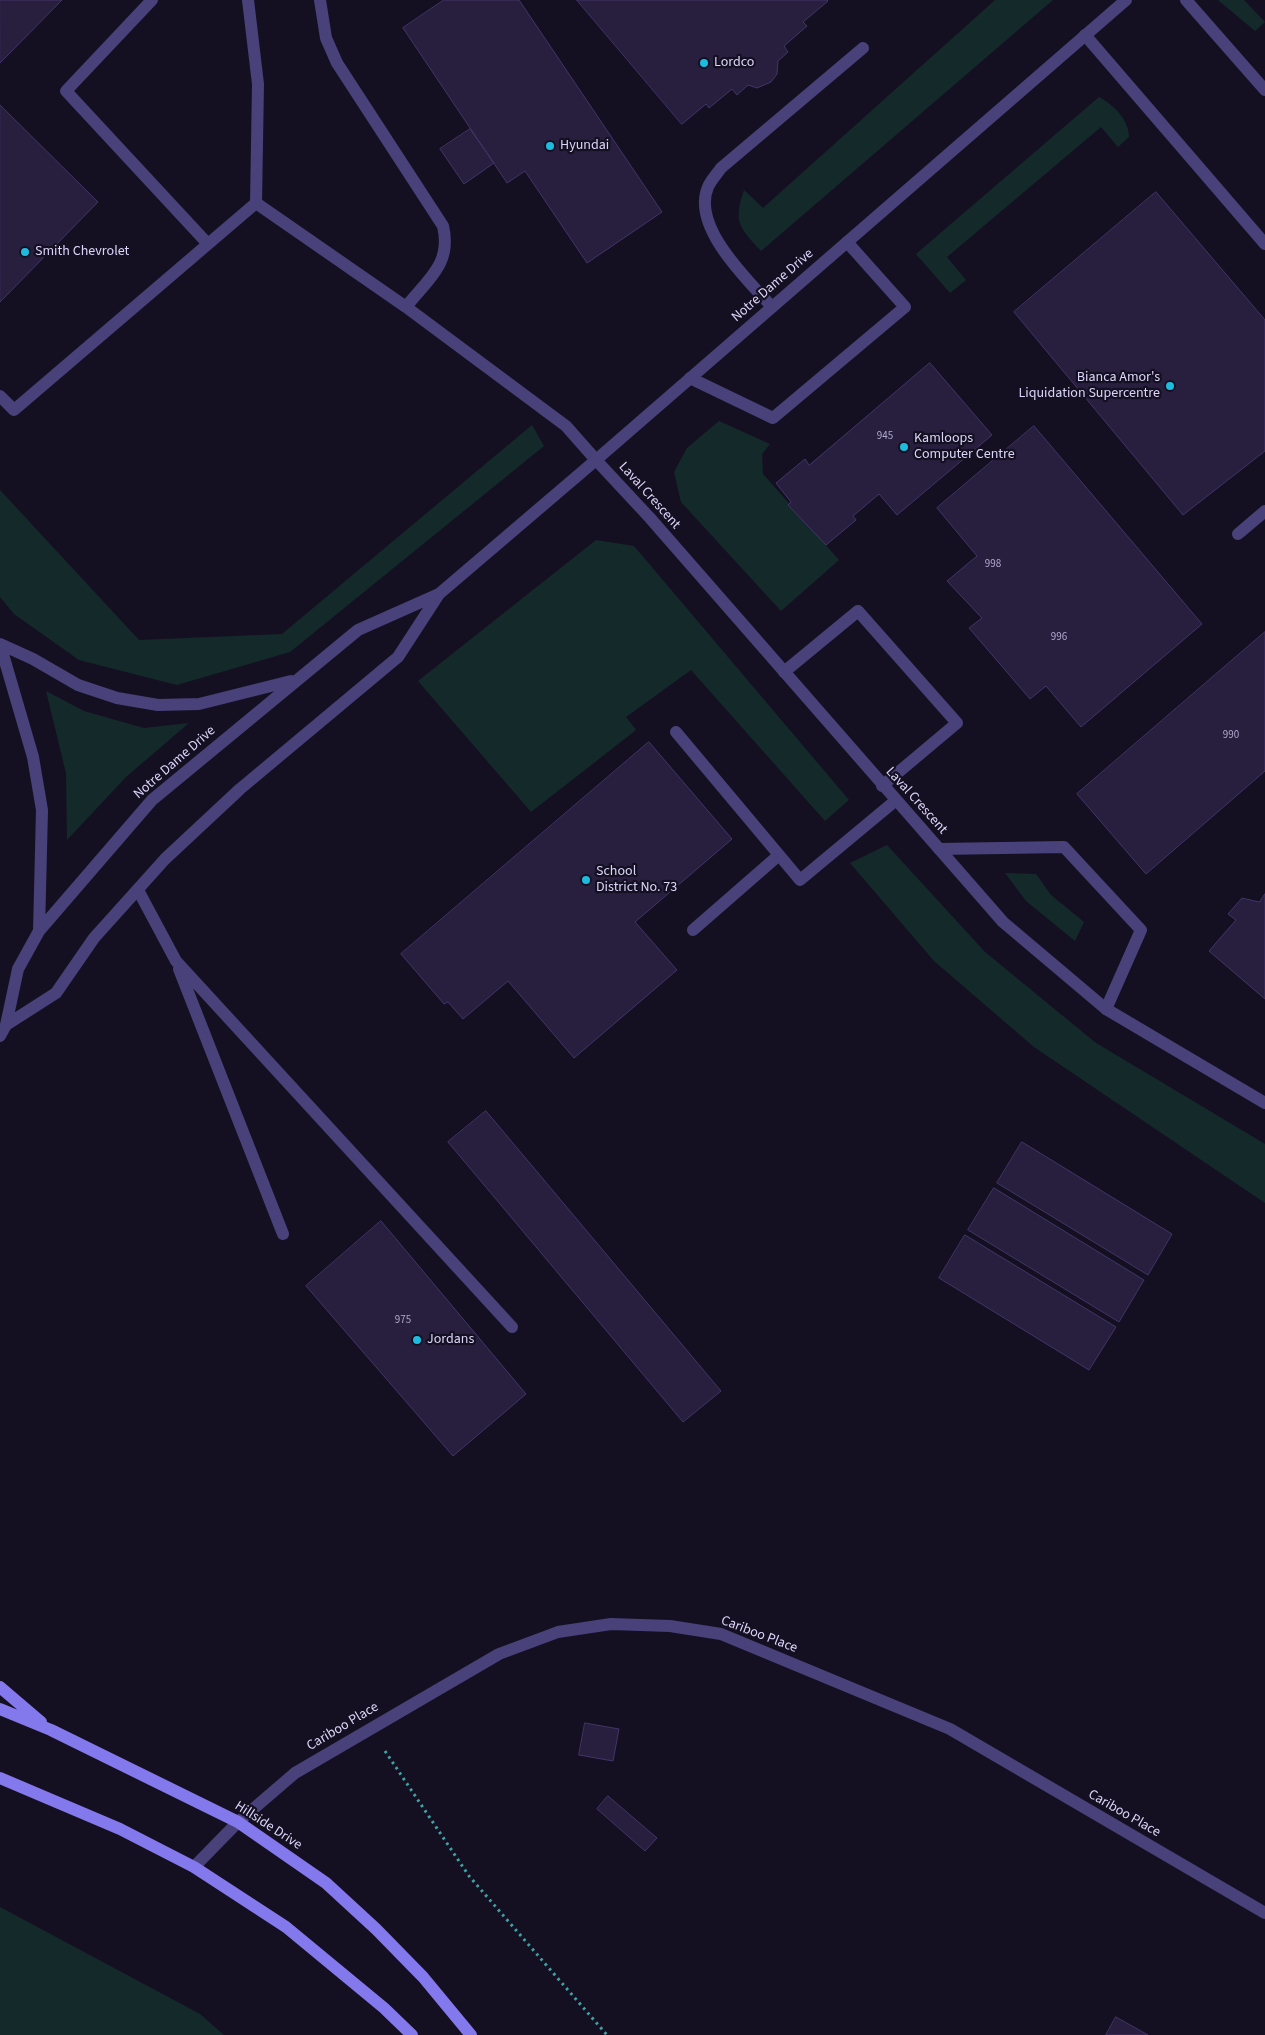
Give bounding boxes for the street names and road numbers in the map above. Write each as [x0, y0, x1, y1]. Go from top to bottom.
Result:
street label: Notre Dame Drive [729, 246, 817, 326]
street label: Laval Crescent [614, 459, 684, 533]
street label: Notre Dame Drive [131, 723, 219, 803]
street label: Laval Crescent [881, 764, 951, 838]
street label: Cariboo Place [718, 1613, 800, 1657]
street label: Cariboo Place [304, 1699, 382, 1755]
street label: Cariboo Place [1085, 1787, 1163, 1841]
street label: Hillside Drive [231, 1798, 305, 1854]

